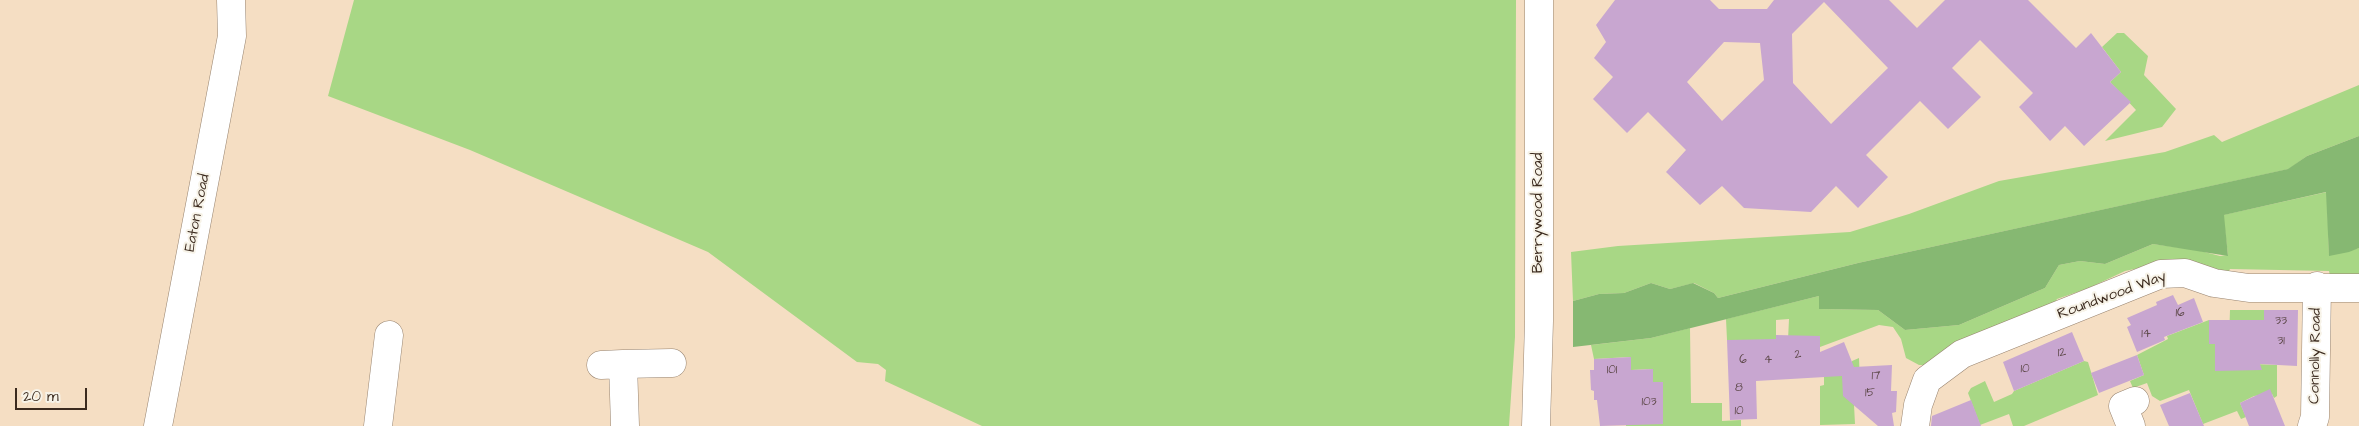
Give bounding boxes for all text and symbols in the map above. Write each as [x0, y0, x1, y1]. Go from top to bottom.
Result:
street label: Berrywood Road [1530, 153, 1548, 273]
street label: Eaton Road [182, 173, 214, 253]
street label: Roundwood Way [2055, 268, 2169, 324]
house number: 16 [2175, 306, 2185, 320]
street label: Connolly Road [2306, 308, 2326, 404]
house number: 33 [2275, 314, 2287, 328]
house number: 14 [2141, 327, 2151, 341]
house number: 31 [2277, 334, 2285, 348]
house number: 12 [2058, 346, 2066, 360]
house number: 2 [1795, 348, 1801, 362]
house number: 6 [1739, 353, 1747, 367]
house number: 4 [1764, 353, 1772, 367]
house number: 10 [2020, 362, 2030, 376]
house number: 101 [1607, 363, 1617, 377]
house number: 17 [1872, 369, 1880, 383]
scale bar [18, 378, 90, 410]
house number: 8 [1735, 381, 1743, 395]
text: 20 m [23, 386, 59, 407]
house number: 15 [1865, 386, 1875, 400]
house number: 103 [1641, 395, 1657, 409]
house number: 10 [1734, 404, 1744, 418]

